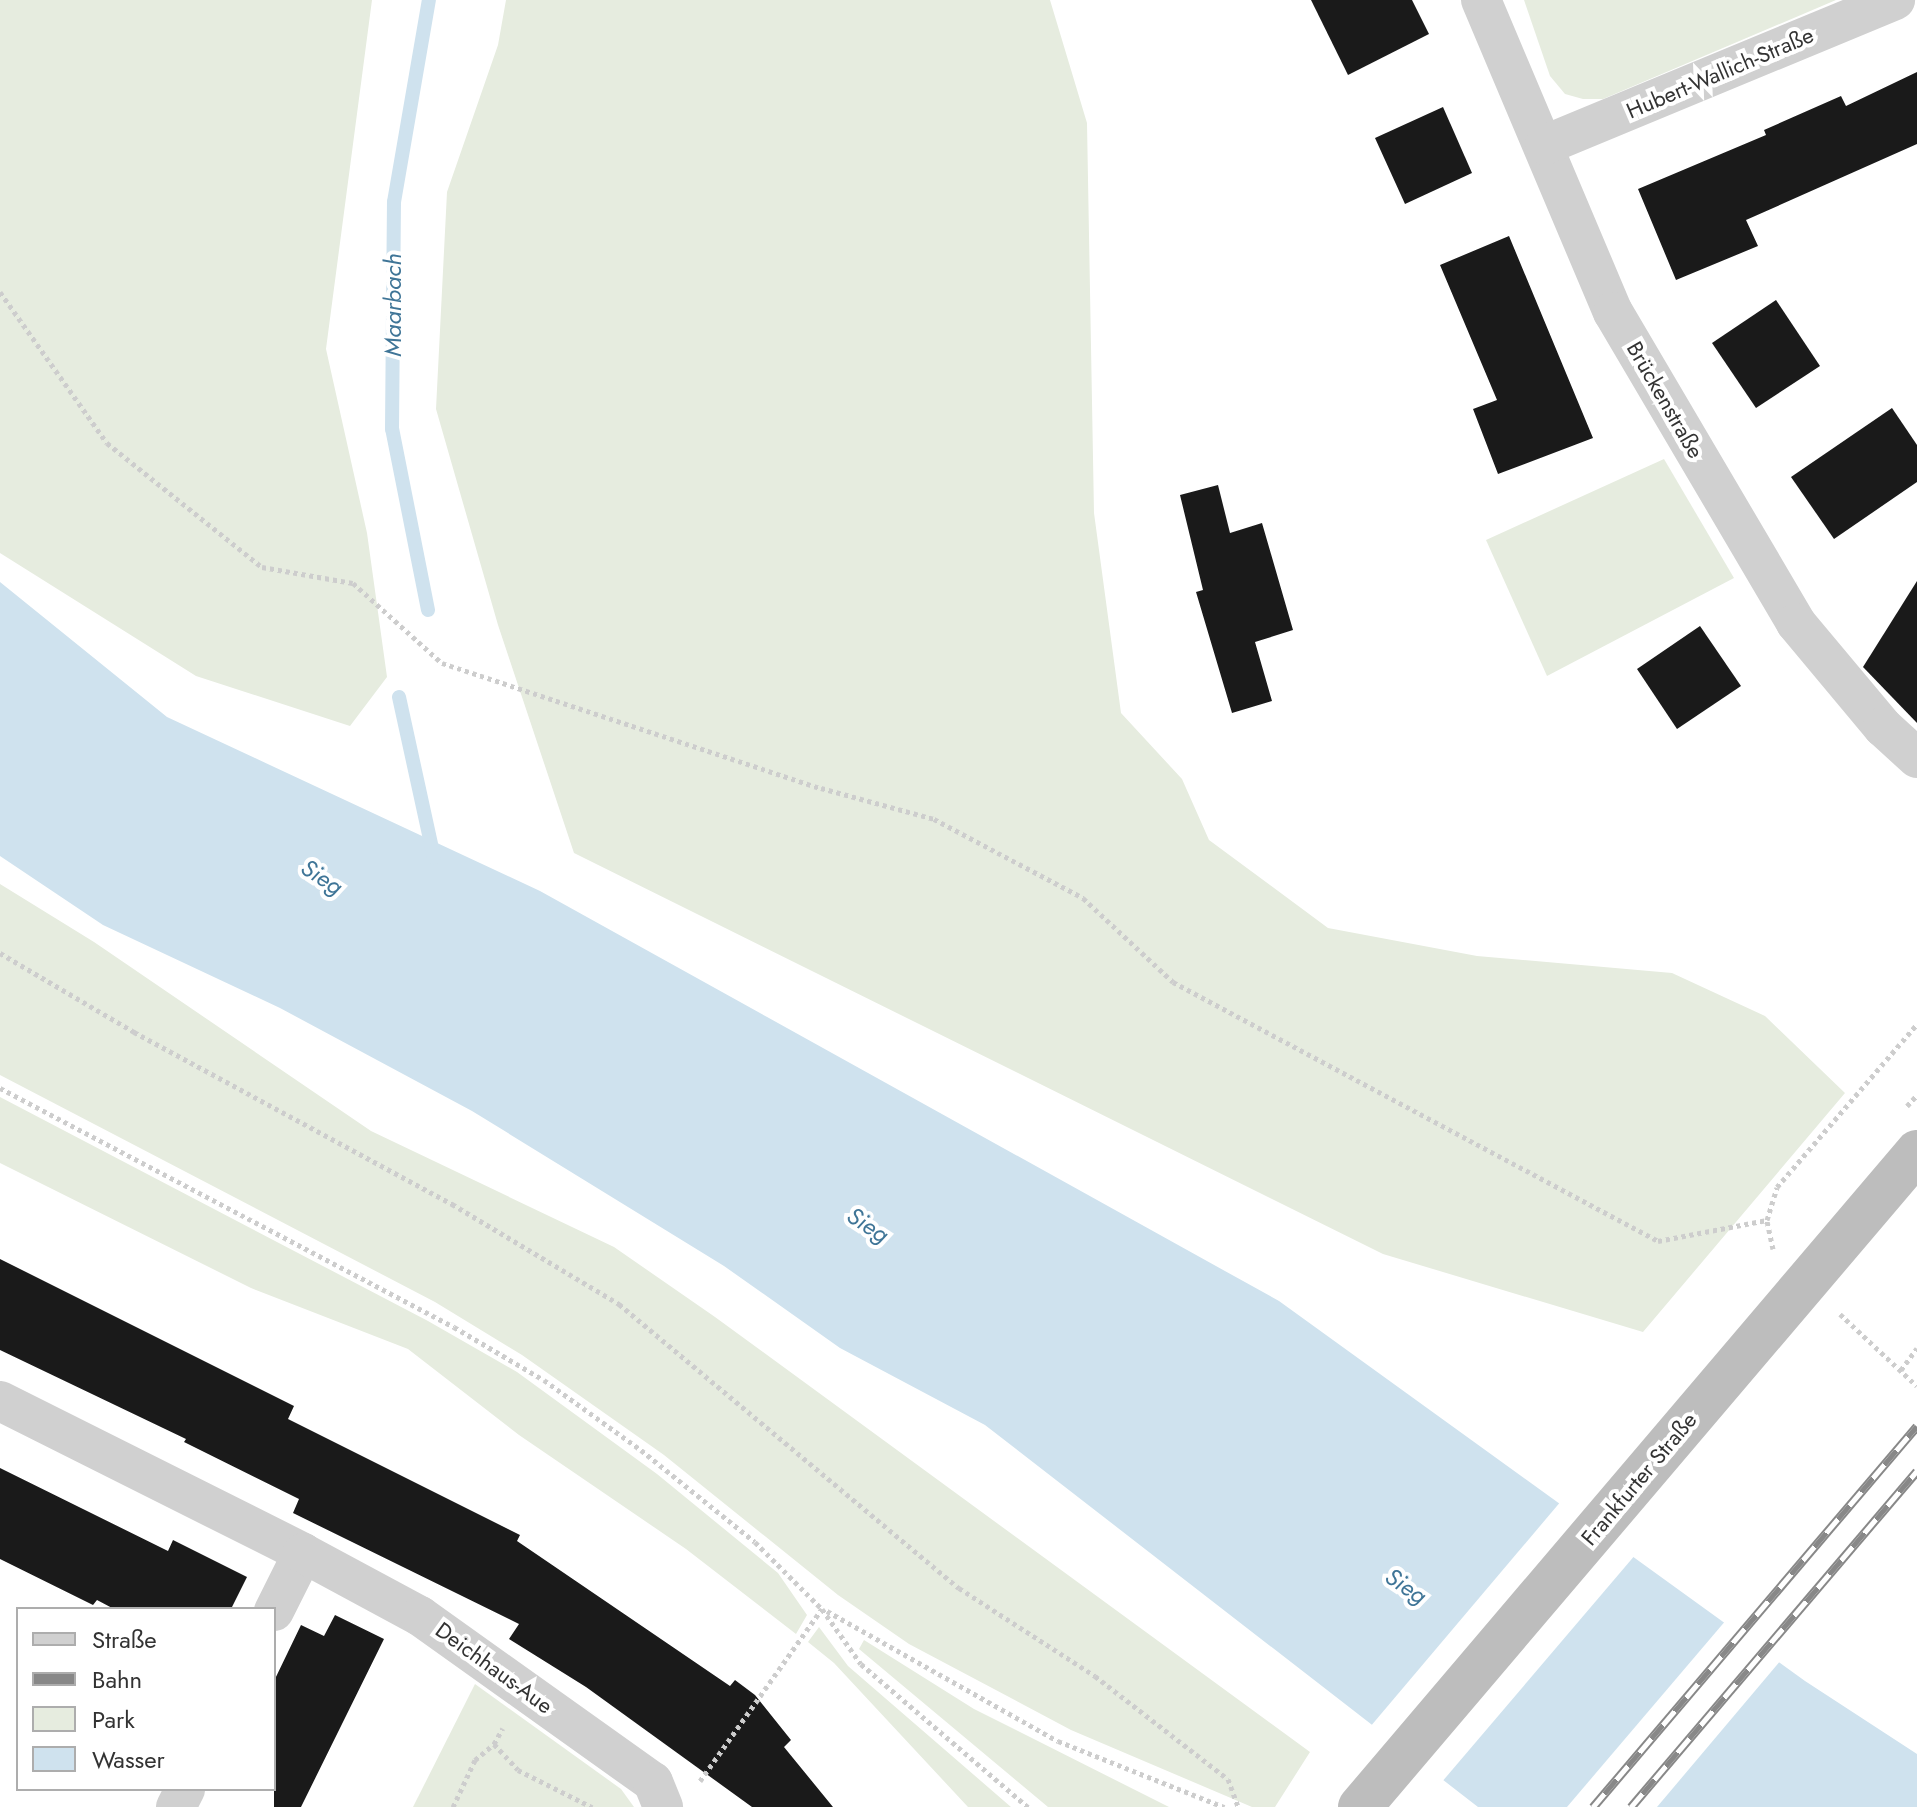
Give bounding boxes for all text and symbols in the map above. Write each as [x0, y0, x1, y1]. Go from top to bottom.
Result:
street label: Hubert-Wallich-Straße [1623, 22, 1817, 124]
water label: Maarbach [379, 253, 407, 357]
street label: Brückenstraße [1621, 337, 1709, 463]
water label: Sieg [296, 853, 348, 901]
water label: Sieg [842, 1201, 894, 1249]
street label: Frankfurter Straße [1576, 1407, 1702, 1551]
water label: Sieg [1380, 1562, 1432, 1610]
legend [16, 1607, 276, 1791]
street label: Deichhaus-Aue [430, 1617, 558, 1719]
text: Straße [92, 1622, 157, 1657]
text: Bahn [92, 1662, 142, 1697]
text: Park [92, 1702, 135, 1737]
text: Wasser [92, 1742, 165, 1777]

